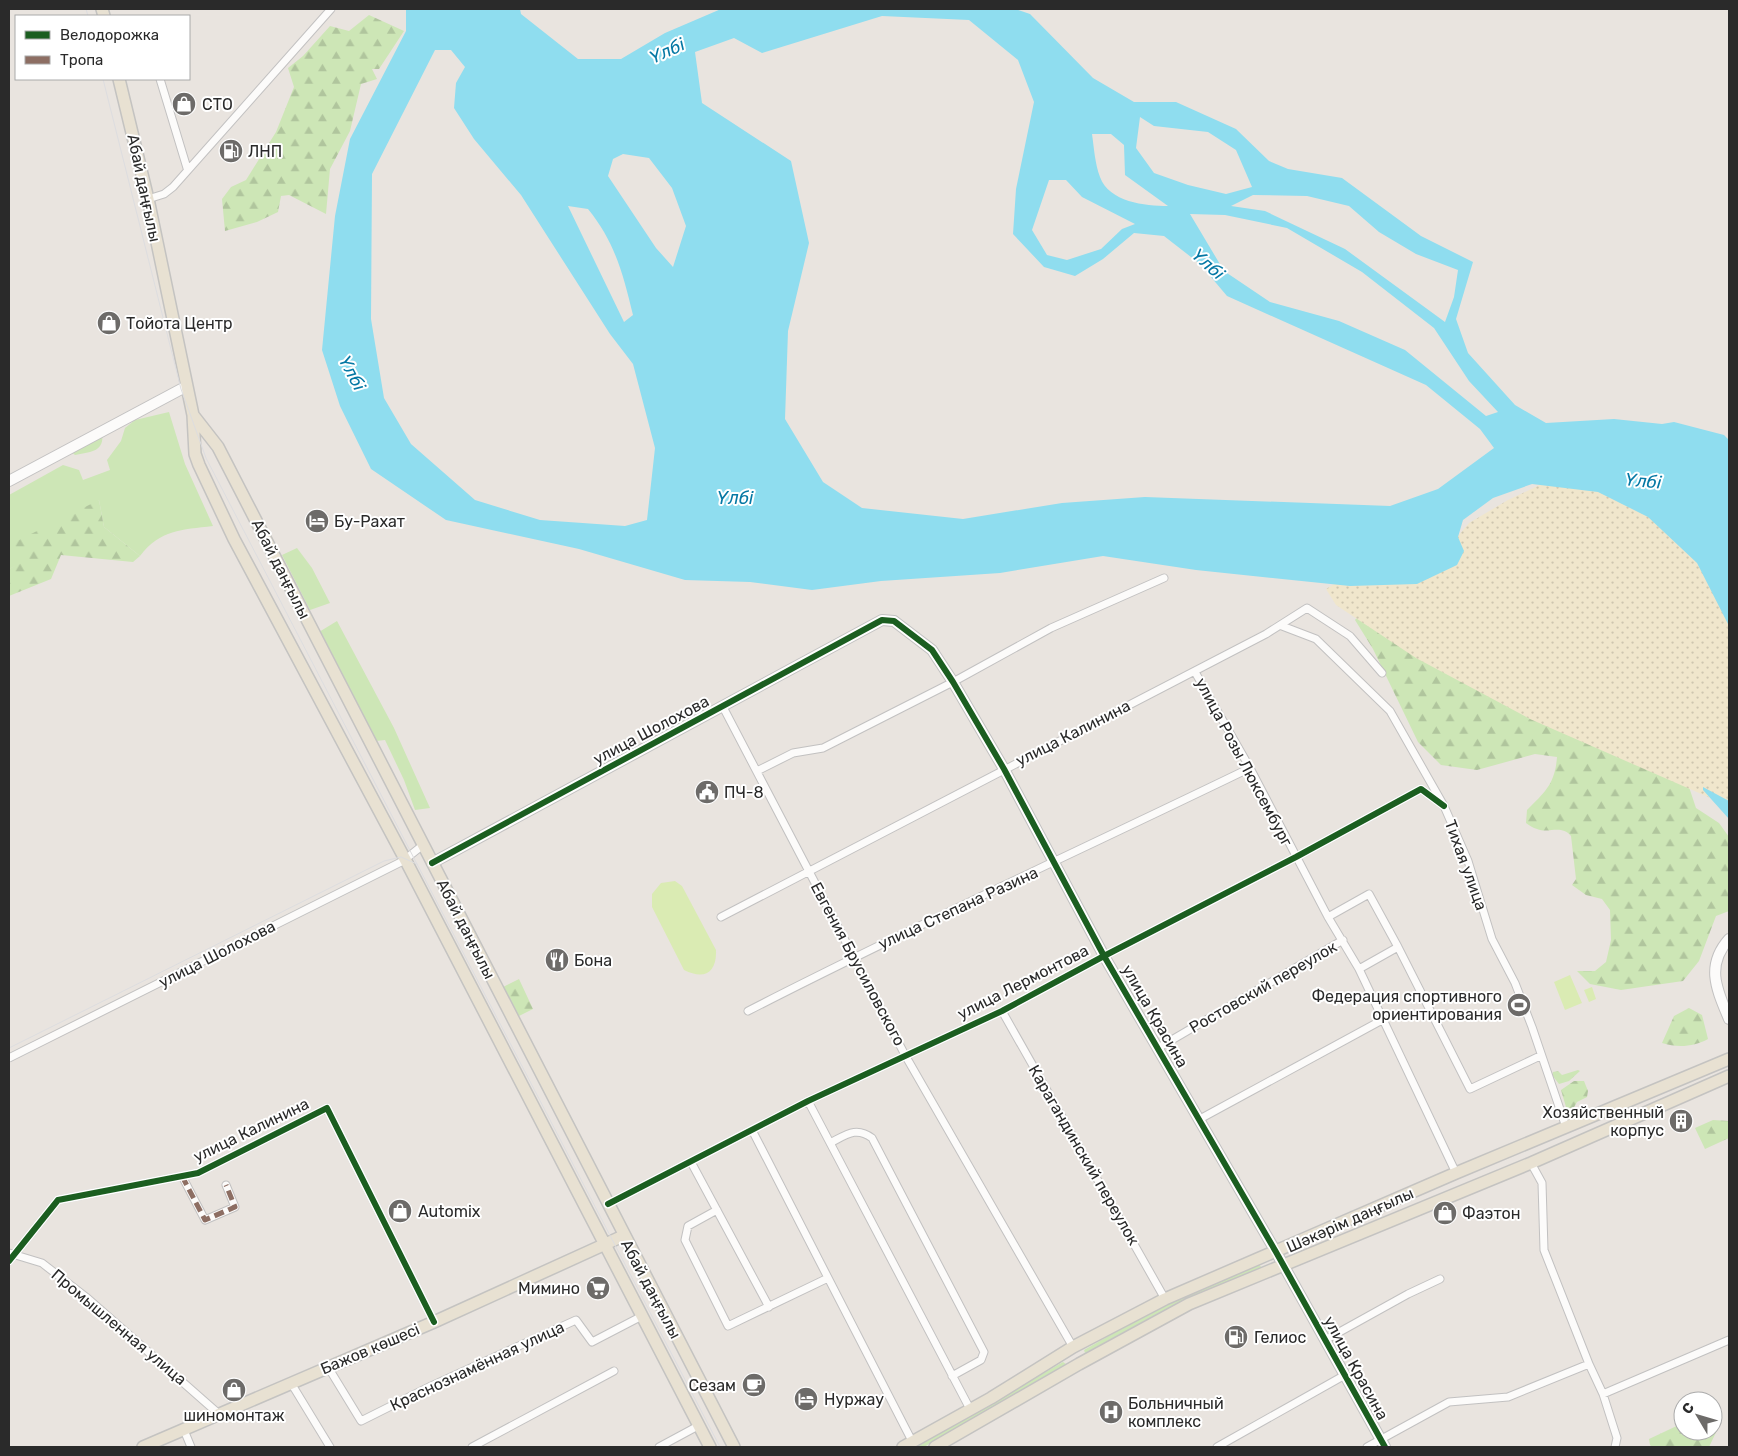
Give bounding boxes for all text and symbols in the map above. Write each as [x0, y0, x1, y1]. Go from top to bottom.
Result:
legend [15, 15, 190, 80]
text: Велодорожка [60, 26, 159, 44]
water label: Үлбі [646, 33, 689, 69]
text: Тропа [60, 51, 103, 69]
shop icon: СТО [171, 91, 197, 117]
place label: СТО [202, 95, 233, 114]
street label: Абай даңғылы [123, 132, 165, 244]
fuel station icon: ЛНП [218, 138, 244, 164]
place label: ЛНП [248, 142, 282, 161]
water label: Үлбі [1187, 244, 1230, 285]
shop icon: Тойота Центр [96, 310, 122, 336]
place label: Тойота Центр [126, 314, 232, 333]
water label: Үлбі [334, 352, 371, 395]
water label: Үлбі [1624, 468, 1663, 494]
water label: Үлбі [717, 487, 754, 509]
hotel icon: Бу-Рахат [304, 508, 330, 534]
place label: Бу-Рахат [334, 512, 405, 531]
street label: Абай даңғылы [248, 516, 314, 622]
street label: улица Розы Люксембург [1191, 674, 1297, 850]
street label: улица Шолохова [590, 691, 712, 769]
street label: улица Калинина [1013, 696, 1133, 770]
public building icon: ПЧ-8 [694, 779, 720, 805]
place label: ПЧ-8 [724, 783, 764, 802]
street label: Тихая улица [1441, 817, 1491, 913]
street label: улица Степана Разина [875, 863, 1041, 953]
street label: Абай даңғылы [433, 876, 499, 982]
street label: Евгения Брусиловского [807, 879, 909, 1049]
street label: улица Шолохова [155, 916, 279, 992]
street label: Ростовский переулок [1186, 937, 1341, 1037]
street label: улица Лермонтова [954, 941, 1092, 1023]
restaurant icon: Бона [544, 947, 570, 973]
place label: Бона [574, 951, 612, 970]
street label: улица Красина [1118, 961, 1192, 1071]
place label: Федерация спортивного ориентирования [1311, 987, 1502, 1024]
sports icon: Федерация спортивного ориентирования [1506, 992, 1532, 1018]
street label: Карагандинский переулок [1025, 1062, 1144, 1249]
street label: улица Калинина [190, 1094, 312, 1166]
place label: Хозяйственный корпус [1543, 1103, 1664, 1140]
building icon: Хозяйственный корпус [1668, 1108, 1694, 1134]
street label: Шәкәрім даңғылы [1284, 1183, 1416, 1257]
shop icon: Automix [387, 1198, 413, 1224]
shop icon: Фаэтон [1432, 1200, 1458, 1226]
place label: Automix [418, 1202, 481, 1221]
place label: Фаэтон [1462, 1204, 1521, 1223]
street label: Абай даңғылы [617, 1236, 685, 1342]
street label: Промышленная улица [48, 1265, 190, 1389]
supermarket icon: Мимино [585, 1275, 611, 1301]
place label: Мимино [518, 1279, 580, 1298]
street label: улица Красина [1320, 1313, 1392, 1423]
street label: Краснознамённая улица [387, 1317, 567, 1415]
street label: Бажов көшесі [318, 1320, 422, 1378]
fuel station icon: Гелиос [1223, 1324, 1249, 1350]
place label: Гелиос [1254, 1328, 1306, 1347]
cafe icon: Сезам [741, 1372, 767, 1398]
place label: Сезам [688, 1376, 736, 1395]
shop icon: шиномонтаж [221, 1377, 247, 1403]
hotel icon: Нуржау [793, 1386, 819, 1412]
place label: Нуржау [824, 1390, 884, 1409]
north arrow [1673, 1391, 1723, 1441]
place label: Больничный комплекс [1128, 1394, 1224, 1431]
hospital icon: Больничный комплекс [1098, 1399, 1124, 1425]
text: С [1678, 1399, 1698, 1417]
place label: шиномонтаж [184, 1406, 285, 1425]

